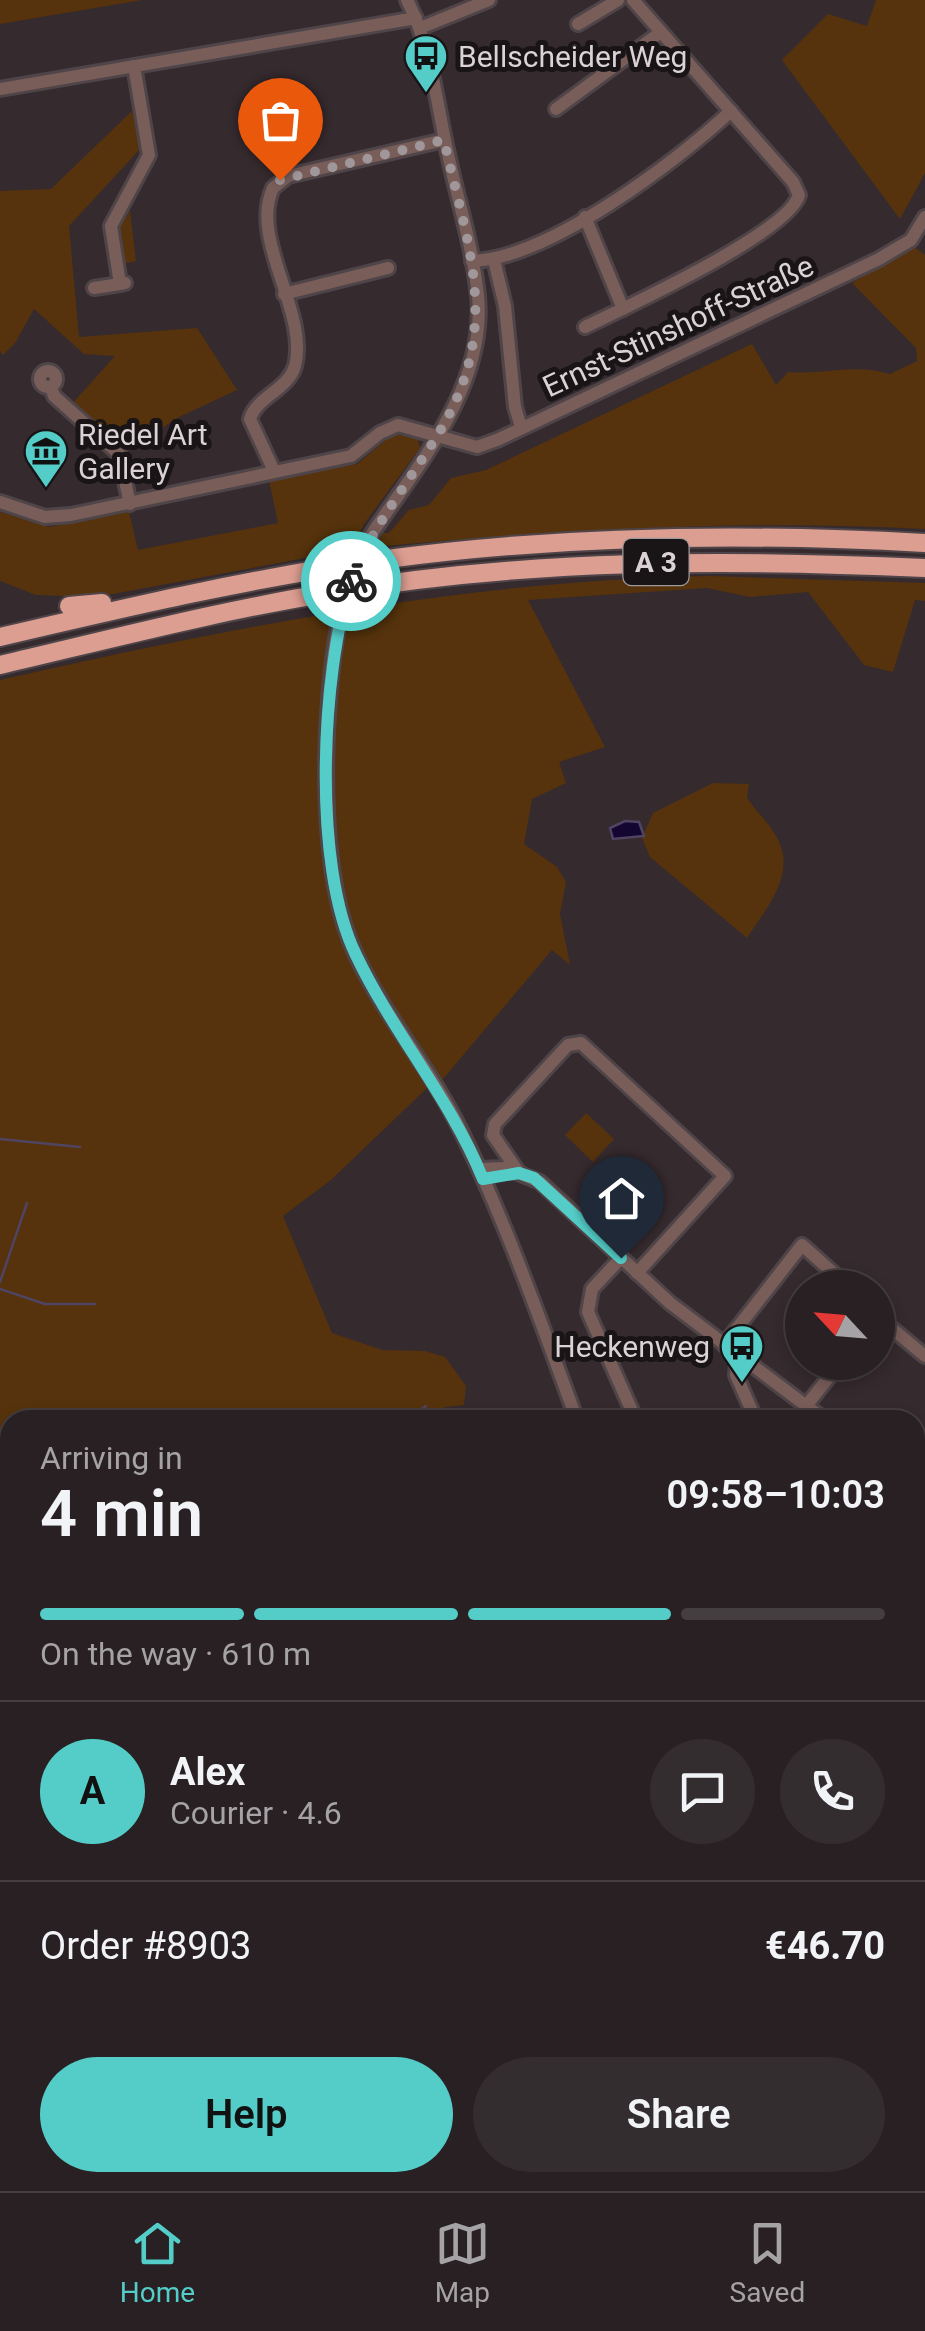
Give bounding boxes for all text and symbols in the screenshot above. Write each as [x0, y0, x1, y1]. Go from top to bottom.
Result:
bus stop icon: Bellscheider Weg [403, 33, 449, 94]
place label: Bellscheider Weg [458, 39, 687, 74]
pin [238, 78, 323, 181]
icon: bag [253, 93, 308, 148]
street label: Ernst-Stinshoff-Straße [537, 248, 819, 404]
place label: Riedel Art Gallery [78, 417, 208, 486]
museum icon: Riedel Art Gallery [23, 428, 69, 489]
courier [301, 531, 401, 631]
road number: A 3 [624, 539, 688, 585]
icon: bike [324, 554, 379, 609]
pin [579, 1156, 664, 1259]
icon: home [594, 1171, 649, 1226]
north arrow [785, 1270, 895, 1380]
map controls [785, 1270, 895, 1380]
bus stop icon: Heckenweg [719, 1323, 765, 1384]
place label: Heckenweg [554, 1329, 710, 1364]
text: Arriving in [40, 1439, 183, 1477]
text: 09:58–10:03 [666, 1473, 885, 1517]
text: 4 min [40, 1476, 203, 1552]
text: On the way · 610 m [40, 1635, 311, 1673]
button: chat [650, 1739, 755, 1844]
button: phone [780, 1739, 885, 1844]
text: Alex [170, 1750, 245, 1794]
text: A [80, 1769, 105, 1813]
text: Courier · 4.6 [170, 1794, 342, 1832]
text: Order #8903 [40, 1924, 251, 1968]
text: €46.70 [765, 1924, 885, 1968]
button: Help [40, 2057, 453, 2172]
button: Share [473, 2057, 885, 2172]
tab: Home [120, 2216, 195, 2309]
tab: Map [435, 2216, 490, 2309]
tab: Saved [730, 2216, 805, 2309]

